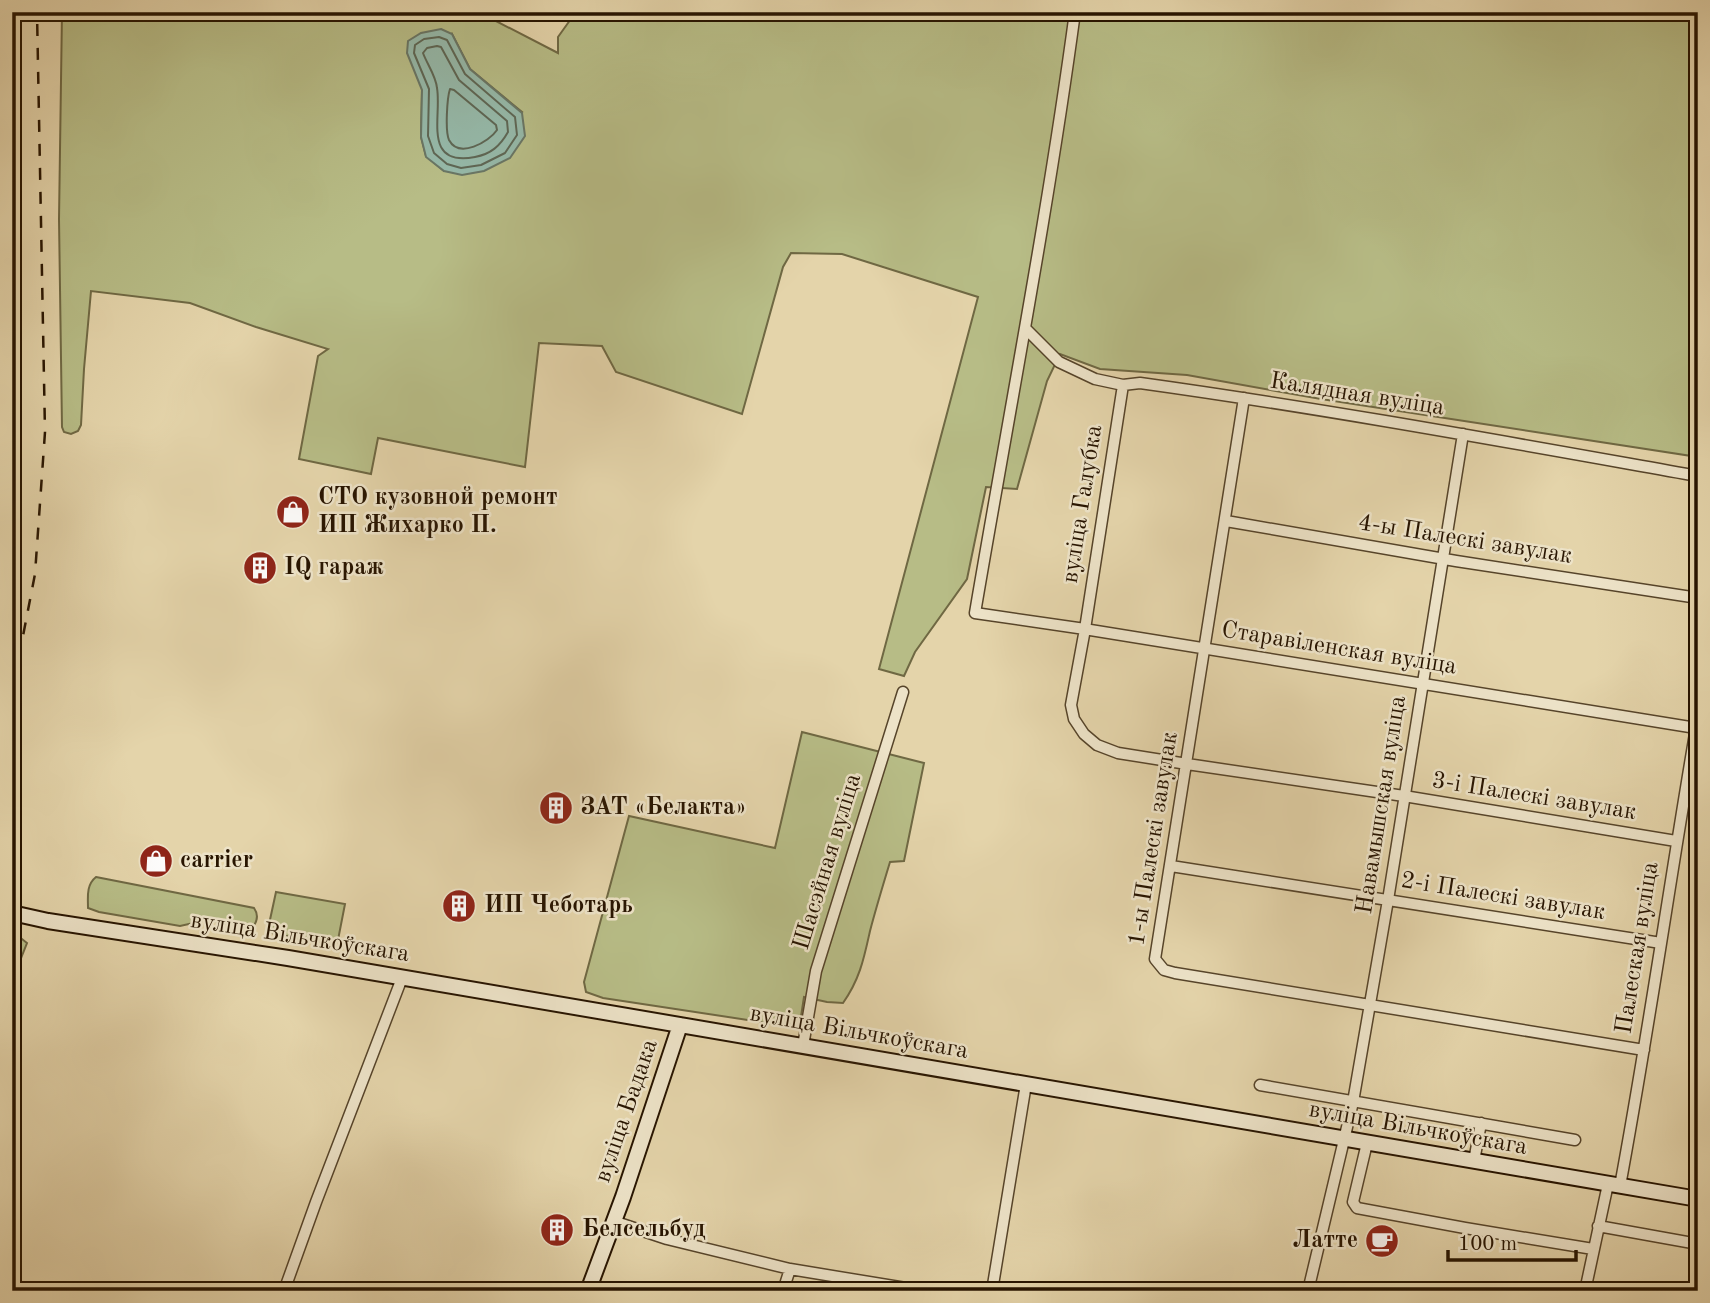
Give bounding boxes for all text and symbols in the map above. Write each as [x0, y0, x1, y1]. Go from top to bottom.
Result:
street label: Калядная вуліца [1268, 369, 1446, 421]
street label: вуліца Галубка [1059, 423, 1107, 585]
place label: СТО кузовной ремонт ИП Жихарко П. [318, 486, 558, 538]
shop icon: СТО кузовной ремонт ИП Жихарко П. [274, 493, 312, 531]
street label: 4-ы Палескі завулак [1356, 511, 1574, 569]
building icon: IQ гараж [241, 549, 279, 587]
place label: IQ гараж [284, 556, 384, 580]
street label: Старавіленская вуліца [1220, 619, 1458, 679]
street label: Навамышская вуліца [1353, 694, 1411, 916]
street label: 1-ы Палескі завулак [1125, 730, 1183, 948]
street label: 3-і Палескі завулак [1430, 769, 1638, 825]
street label: Шасэйная вуліца [790, 771, 866, 953]
building icon: ЗАТ «Белакта» [537, 789, 575, 827]
place label: ЗАТ «Белакта» [580, 796, 747, 820]
shop icon: carrier [137, 842, 175, 880]
place label: carrier [180, 849, 253, 873]
street label: Палеская вуліца [1613, 860, 1663, 1036]
street label: 2-і Палескі завулак [1399, 869, 1607, 925]
building icon: ИП Чеботарь [440, 887, 478, 925]
place label: ИП Чеботарь [484, 894, 633, 918]
street label: вуліца Вільчкоўскага [189, 909, 411, 967]
street label: вуліца Вільчкоўскага [748, 1002, 970, 1064]
street label: вуліца Бадака [591, 1036, 663, 1186]
street label: вуліца Вільчкоўскага [1307, 1098, 1529, 1160]
building icon: Белсельбуд [538, 1211, 576, 1249]
place label: Белсельбуд [582, 1218, 706, 1242]
scale bar [1448, 1219, 1575, 1263]
cafe icon: Латте [1363, 1222, 1401, 1260]
place label: Латте [1293, 1229, 1358, 1253]
text: 100 m [1458, 1234, 1517, 1255]

